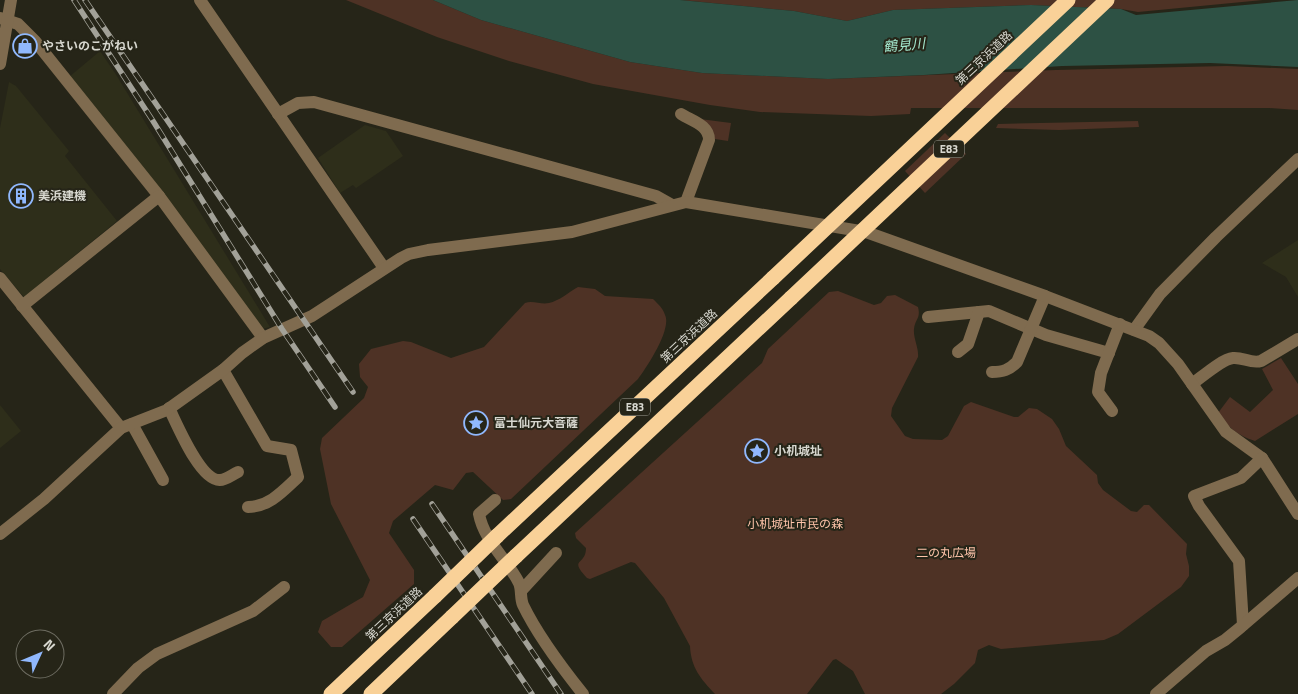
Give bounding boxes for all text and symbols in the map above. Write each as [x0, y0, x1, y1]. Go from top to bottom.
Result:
street label: 第三京浜道路 [951, 26, 1016, 89]
water label: 鶴見川 [882, 32, 928, 57]
shop icon: やさいのこがねい [12, 33, 38, 59]
place label: やさいのこがねい [42, 36, 138, 55]
road number: E83 [934, 140, 964, 158]
building icon: 美浜建機 [8, 183, 34, 209]
place label: 美浜建機 [38, 186, 86, 205]
street label: 第三京浜道路 [656, 304, 721, 367]
road number: E83 [620, 398, 650, 416]
place icon: 富士仙元大菩薩 [463, 410, 489, 436]
place label: 富士仙元大菩薩 [494, 413, 578, 432]
place icon: 小机城址 [744, 438, 770, 464]
place label: 小机城址 [774, 441, 822, 460]
park label: 小机城址市民の森 [747, 514, 843, 533]
park label: 二の丸広場 [916, 543, 976, 562]
street label: 第三京浜道路 [361, 582, 426, 645]
north arrow [15, 629, 65, 679]
text: N [39, 634, 61, 655]

